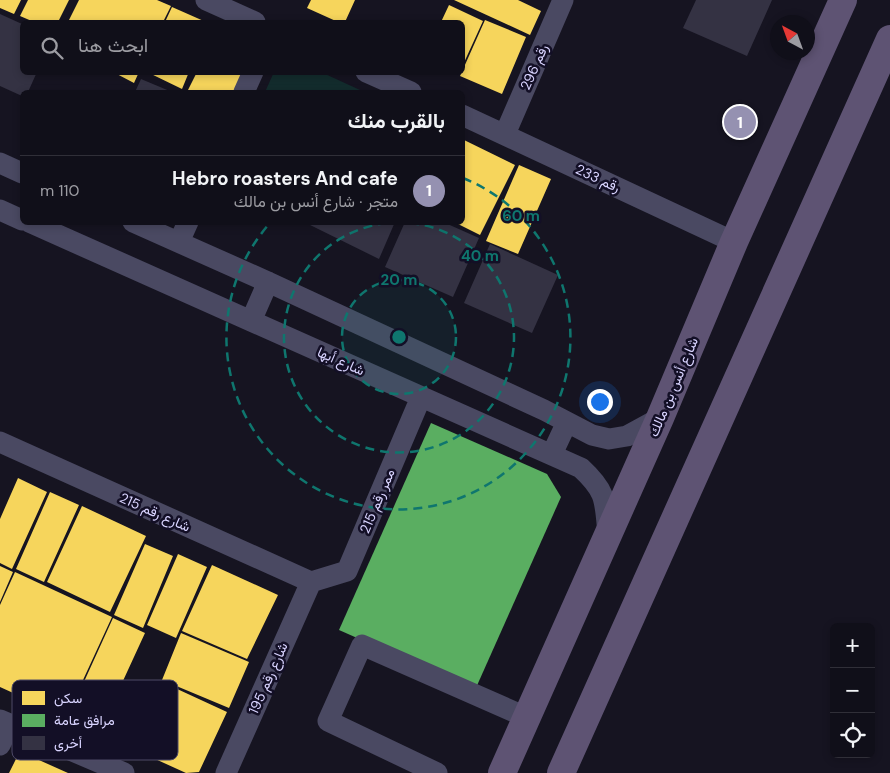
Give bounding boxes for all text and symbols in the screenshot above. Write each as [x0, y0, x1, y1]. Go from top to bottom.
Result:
north arrow [770, 15, 815, 60]
search box [20, 20, 465, 75]
text: ابحث هنا [78, 33, 148, 58]
icon: search [38, 34, 66, 62]
street label: رقم 296 [516, 41, 552, 93]
pin: 1 [724, 103, 756, 141]
text: بالقرب منك [348, 107, 445, 135]
street label: رقم 233 [573, 160, 623, 196]
text: Hebro roasters And cafe [172, 166, 398, 191]
text: 110 m [40, 180, 79, 201]
text: 1 [426, 180, 432, 201]
text: متجر · شارع أنس بن مالك [234, 191, 398, 212]
text: 60 m [502, 206, 540, 226]
text: 40 m [461, 246, 499, 266]
text: 20 m [381, 270, 417, 290]
centre of rings [390, 328, 408, 346]
street label: شارع أنس بن مالك [644, 335, 704, 440]
street label: شارع أبها [314, 343, 367, 381]
your location [587, 389, 613, 415]
street label: ممر رقم 215 [355, 466, 399, 536]
street label: شارع رقم 215 [116, 488, 193, 537]
map controls [830, 623, 875, 758]
button: + [830, 623, 875, 668]
street label: شارع رقم 195 [244, 639, 294, 717]
button: − [830, 668, 875, 713]
legend [12, 680, 178, 760]
text: سكن [54, 689, 82, 707]
text: مرافق عامة [54, 711, 115, 729]
button: locate [830, 713, 875, 758]
text: أخرى [54, 734, 82, 752]

